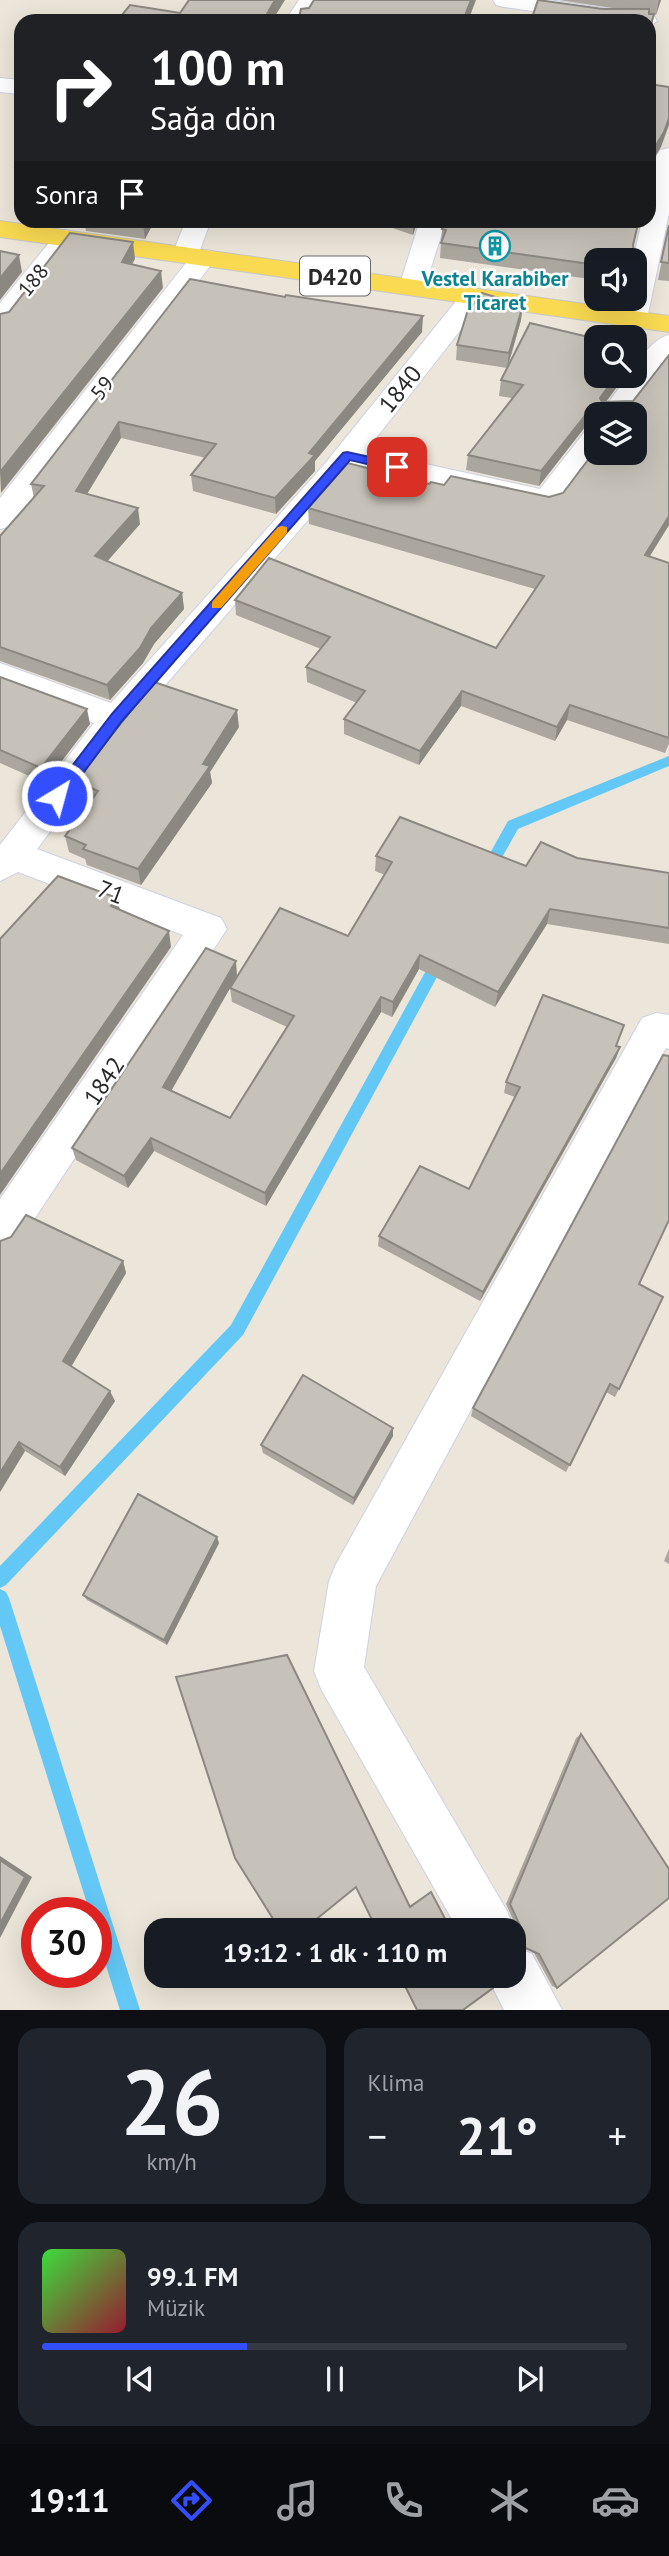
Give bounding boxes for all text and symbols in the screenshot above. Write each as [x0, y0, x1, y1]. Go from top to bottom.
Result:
text: 100 m [150, 35, 285, 99]
icon: right [35, 42, 126, 133]
text: Sağa dön [150, 97, 276, 139]
icon: arrive [113, 175, 151, 213]
text: Sonra [35, 178, 99, 211]
building icon: Vestel Karabiber Ticaret [478, 229, 512, 263]
map controls [584, 248, 647, 465]
button: sound [584, 248, 647, 311]
road number: D420 [300, 256, 370, 296]
street label: 188 [12, 258, 54, 302]
place label: Vestel Karabiber Ticaret [421, 265, 569, 316]
button: search [584, 325, 647, 388]
street label: 1840 [371, 359, 429, 419]
street label: 59 [84, 371, 120, 405]
button: layers [584, 402, 647, 465]
pin [367, 437, 427, 497]
icon: arrive [378, 448, 416, 486]
position arrow [20, 759, 94, 833]
street label: 71 [93, 873, 129, 911]
street label: 1842 [77, 1051, 131, 1111]
speed limit sign: 30 [21, 1897, 112, 1988]
text: 19:12 · 1 dk · 110 m [223, 1936, 447, 1969]
text: 26 [120, 2042, 223, 2160]
text: Klima [368, 2068, 425, 2097]
text: 21° [456, 2102, 538, 2169]
text: − [368, 2111, 387, 2160]
text: + [608, 2111, 627, 2160]
text: km/h [147, 2147, 197, 2176]
text: 99.1 FM [147, 2260, 238, 2293]
text: Müzik [147, 2293, 205, 2322]
icon: previous [121, 2360, 159, 2398]
icon: pause [316, 2360, 354, 2398]
icon: next [511, 2360, 549, 2398]
icon: directions [167, 2476, 216, 2525]
icon: music [273, 2476, 322, 2525]
icon: phone [379, 2476, 428, 2525]
icon: climate [485, 2476, 534, 2525]
icon: car [591, 2476, 640, 2525]
text: 19:11 [29, 2479, 110, 2521]

